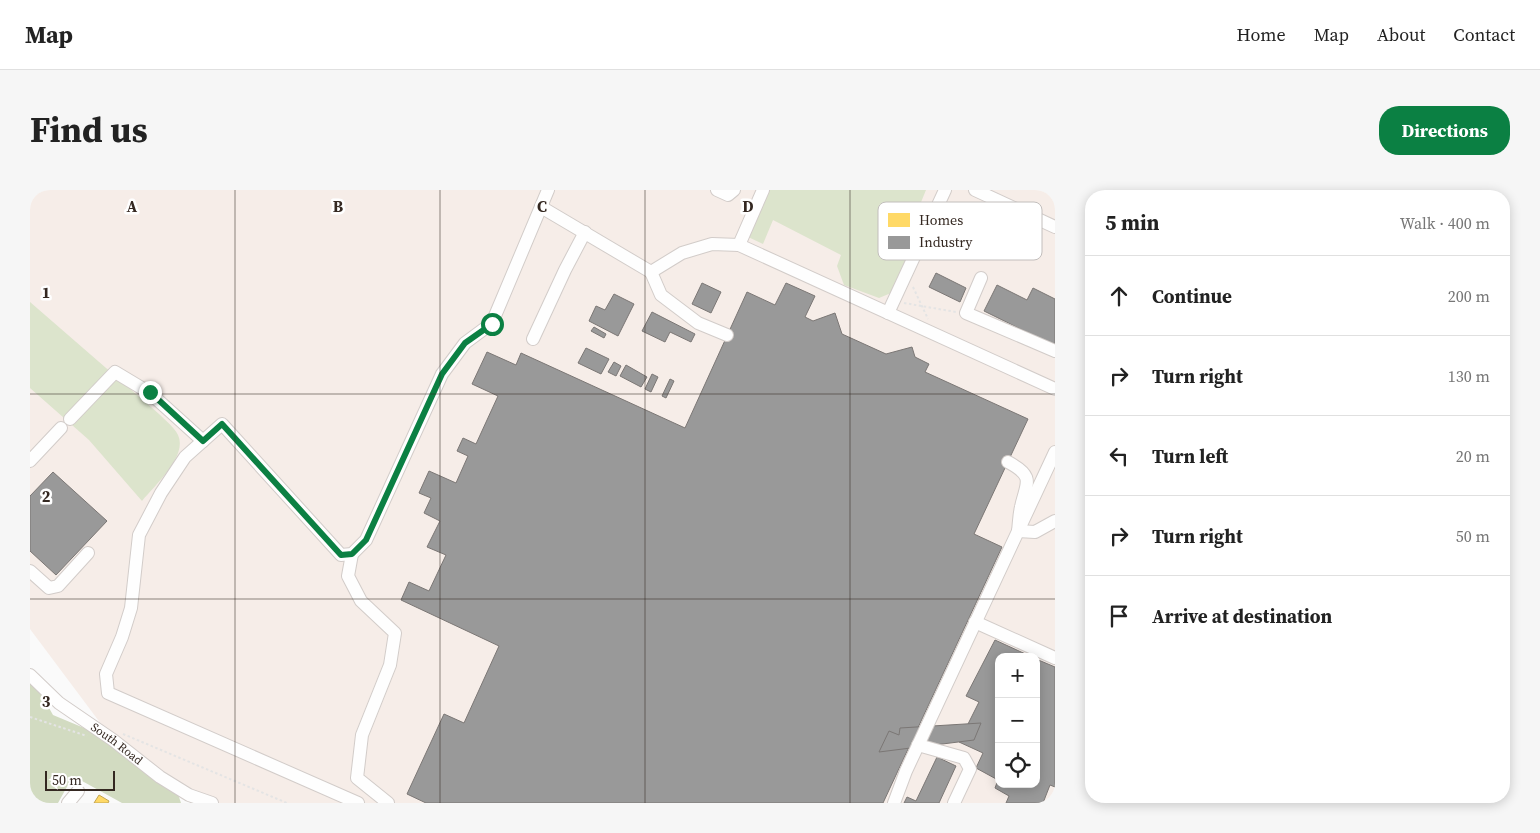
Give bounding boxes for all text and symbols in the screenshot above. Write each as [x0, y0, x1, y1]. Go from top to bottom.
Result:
text: Map [25, 18, 73, 51]
text: Home [1237, 22, 1286, 47]
text: Map [1314, 22, 1349, 47]
text: About [1377, 22, 1425, 47]
text: Contact [1453, 22, 1515, 47]
text: Find us [30, 106, 148, 154]
button: Directions [1379, 106, 1510, 155]
text: A [127, 195, 138, 217]
text: B [333, 195, 344, 217]
text: C [537, 195, 547, 217]
text: D [742, 195, 754, 217]
legend [878, 202, 1042, 260]
text: 5 min [1105, 208, 1160, 237]
text: Homes [919, 210, 963, 230]
text: Walk · 400 m [1400, 212, 1490, 234]
text: Industry [919, 232, 973, 252]
text: 1 [42, 281, 50, 303]
icon: ahead [1105, 282, 1133, 310]
text: Continue [1152, 283, 1232, 309]
text: 200 m [1448, 285, 1490, 307]
route start [481, 313, 504, 336]
icon: right [1105, 362, 1133, 390]
text: Turn right [1152, 363, 1243, 389]
text: 130 m [1448, 365, 1490, 387]
route end [139, 381, 162, 404]
icon: left [1105, 442, 1133, 470]
text: Turn left [1152, 443, 1228, 469]
text: 20 m [1456, 445, 1490, 467]
text: 2 [42, 485, 51, 507]
icon: right [1105, 522, 1133, 550]
text: Turn right [1152, 523, 1243, 549]
text: 50 m [1456, 525, 1490, 547]
icon: arrive [1105, 602, 1133, 630]
text: Arrive at destination [1152, 603, 1332, 629]
map controls [995, 653, 1040, 788]
button: + [995, 653, 1040, 698]
text: 3 [42, 690, 51, 712]
button: − [995, 698, 1040, 743]
street label: South Road [88, 719, 146, 768]
button: locate [995, 743, 1040, 788]
scale bar [45, 768, 115, 791]
text: 50 m [52, 770, 82, 790]

